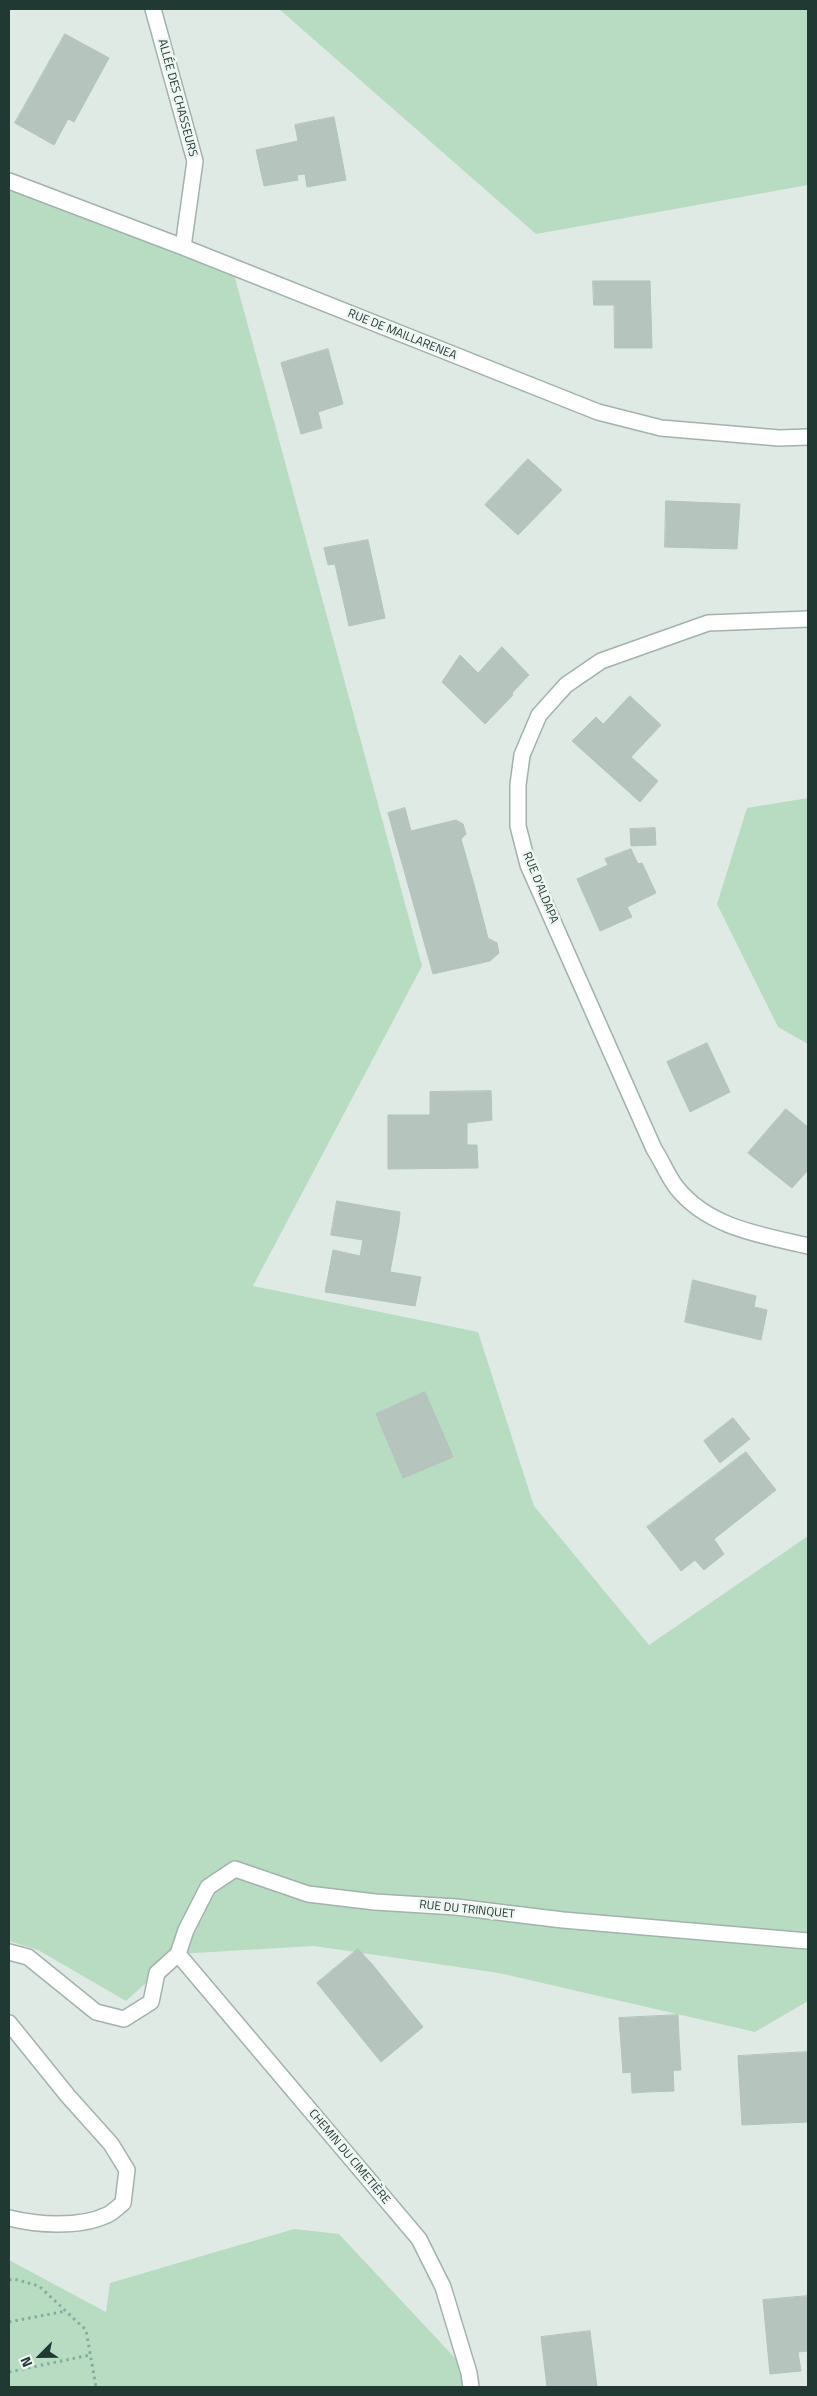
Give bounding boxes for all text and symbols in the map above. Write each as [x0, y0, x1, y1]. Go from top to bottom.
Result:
street label: ALLÉE DES CHASSEURS [154, 38, 200, 158]
street label: RUE DE MAILLARENEA [345, 307, 459, 363]
street label: RUE D'ALDAPA [519, 850, 561, 926]
street label: RUE DU TRINQUET [419, 1898, 515, 1922]
street label: CHEMIN DU CIMETIÈRE [305, 2107, 393, 2207]
north arrow [15, 2331, 65, 2381]
text: N [14, 2353, 37, 2371]

